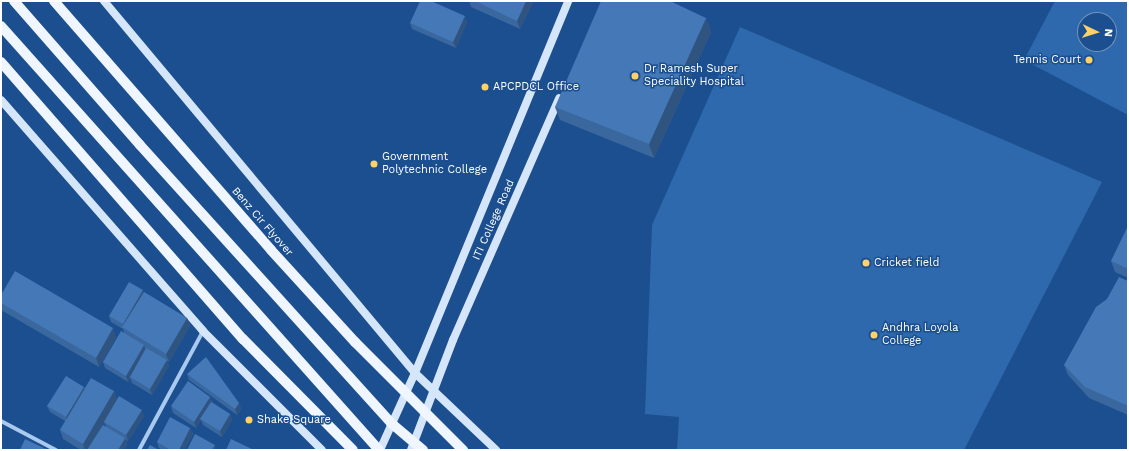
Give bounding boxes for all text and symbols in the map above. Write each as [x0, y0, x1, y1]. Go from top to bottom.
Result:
north arrow [1077, 12, 1117, 52]
text: N [1102, 28, 1115, 37]
place label: Tennis Court [1013, 53, 1081, 67]
marker: Tennis Court [1084, 55, 1094, 65]
place label: Dr Ramesh Super Speciality Hospital [644, 63, 744, 89]
marker: Dr Ramesh Super Speciality Hospital [629, 70, 641, 82]
place label: APCPDCL Office [493, 80, 579, 94]
marker: APCPDCL Office [480, 82, 490, 92]
place label: Government Polytechnic College [382, 151, 487, 177]
marker: Government Polytechnic College [369, 159, 379, 169]
street label: ITI College Road [470, 178, 518, 262]
street label: Benz Cir Flyover [228, 185, 296, 259]
place label: Cricket field [874, 256, 940, 270]
marker: Cricket field [861, 258, 871, 268]
place label: Andhra Loyola College [882, 322, 959, 348]
marker: Andhra Loyola College [869, 330, 879, 340]
place label: Shake Square [257, 413, 331, 427]
marker: Shake Square [244, 415, 254, 425]

